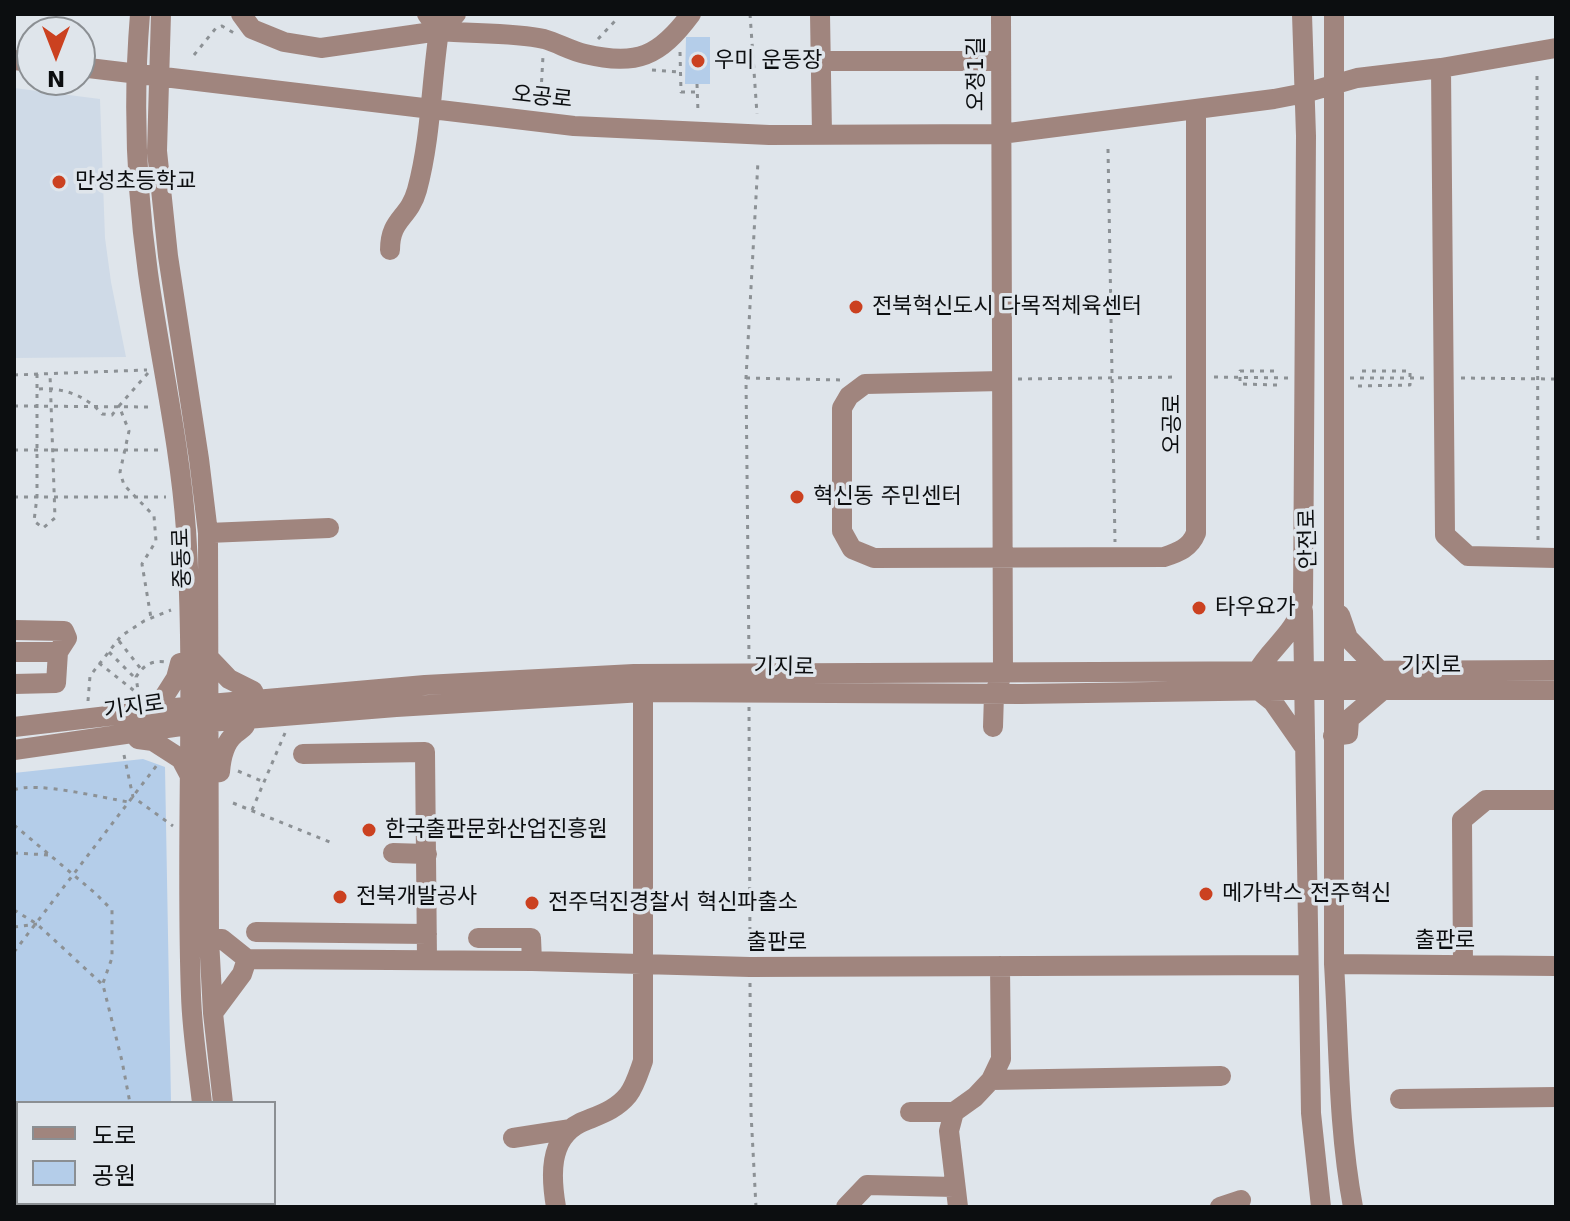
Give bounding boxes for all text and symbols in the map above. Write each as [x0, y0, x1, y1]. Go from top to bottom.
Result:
north arrow [16, 16, 96, 96]
street label: 오정1길 [964, 37, 990, 111]
place label: 우미 운동장 [714, 48, 822, 74]
marker: 우미 운동장 [689, 52, 707, 70]
text: N [47, 66, 65, 91]
street label: 오공로 [510, 82, 574, 114]
place label: 만성초등학교 [75, 169, 196, 195]
marker: 만성초등학교 [50, 173, 68, 191]
place label: 전북혁신도시 다목적체육센터 [872, 294, 1142, 320]
marker: 전북혁신도시 다목적체육센터 [847, 298, 865, 316]
street label: 오공로 [1160, 394, 1186, 454]
place label: 혁신동 주민센터 [813, 484, 962, 510]
marker: 혁신동 주민센터 [788, 488, 806, 506]
street label: 안전로 [1295, 508, 1323, 570]
street label: 중동로 [169, 527, 197, 589]
place label: 타우요가 [1215, 595, 1296, 621]
marker: 타우요가 [1190, 599, 1208, 617]
street label: 기지로 [1401, 653, 1461, 679]
street label: 기지로 [753, 654, 815, 682]
street label: 기지로 [102, 691, 166, 725]
place label: 한국출판문화산업진흥원 [385, 817, 608, 843]
marker: 한국출판문화산업진흥원 [360, 821, 378, 839]
place label: 메가박스 전주혁신 [1222, 881, 1391, 907]
place label: 전북개발공사 [356, 884, 477, 910]
marker: 메가박스 전주혁신 [1197, 885, 1215, 903]
marker: 전북개발공사 [331, 888, 349, 906]
place label: 전주덕진경찰서 혁신파출소 [548, 890, 798, 916]
marker: 전주덕진경찰서 혁신파출소 [523, 894, 541, 912]
street label: 출판로 [1415, 928, 1475, 954]
street label: 출판로 [747, 930, 807, 956]
legend [16, 1101, 276, 1205]
text: 도로 [92, 1122, 136, 1150]
text: 공원 [92, 1162, 136, 1190]

